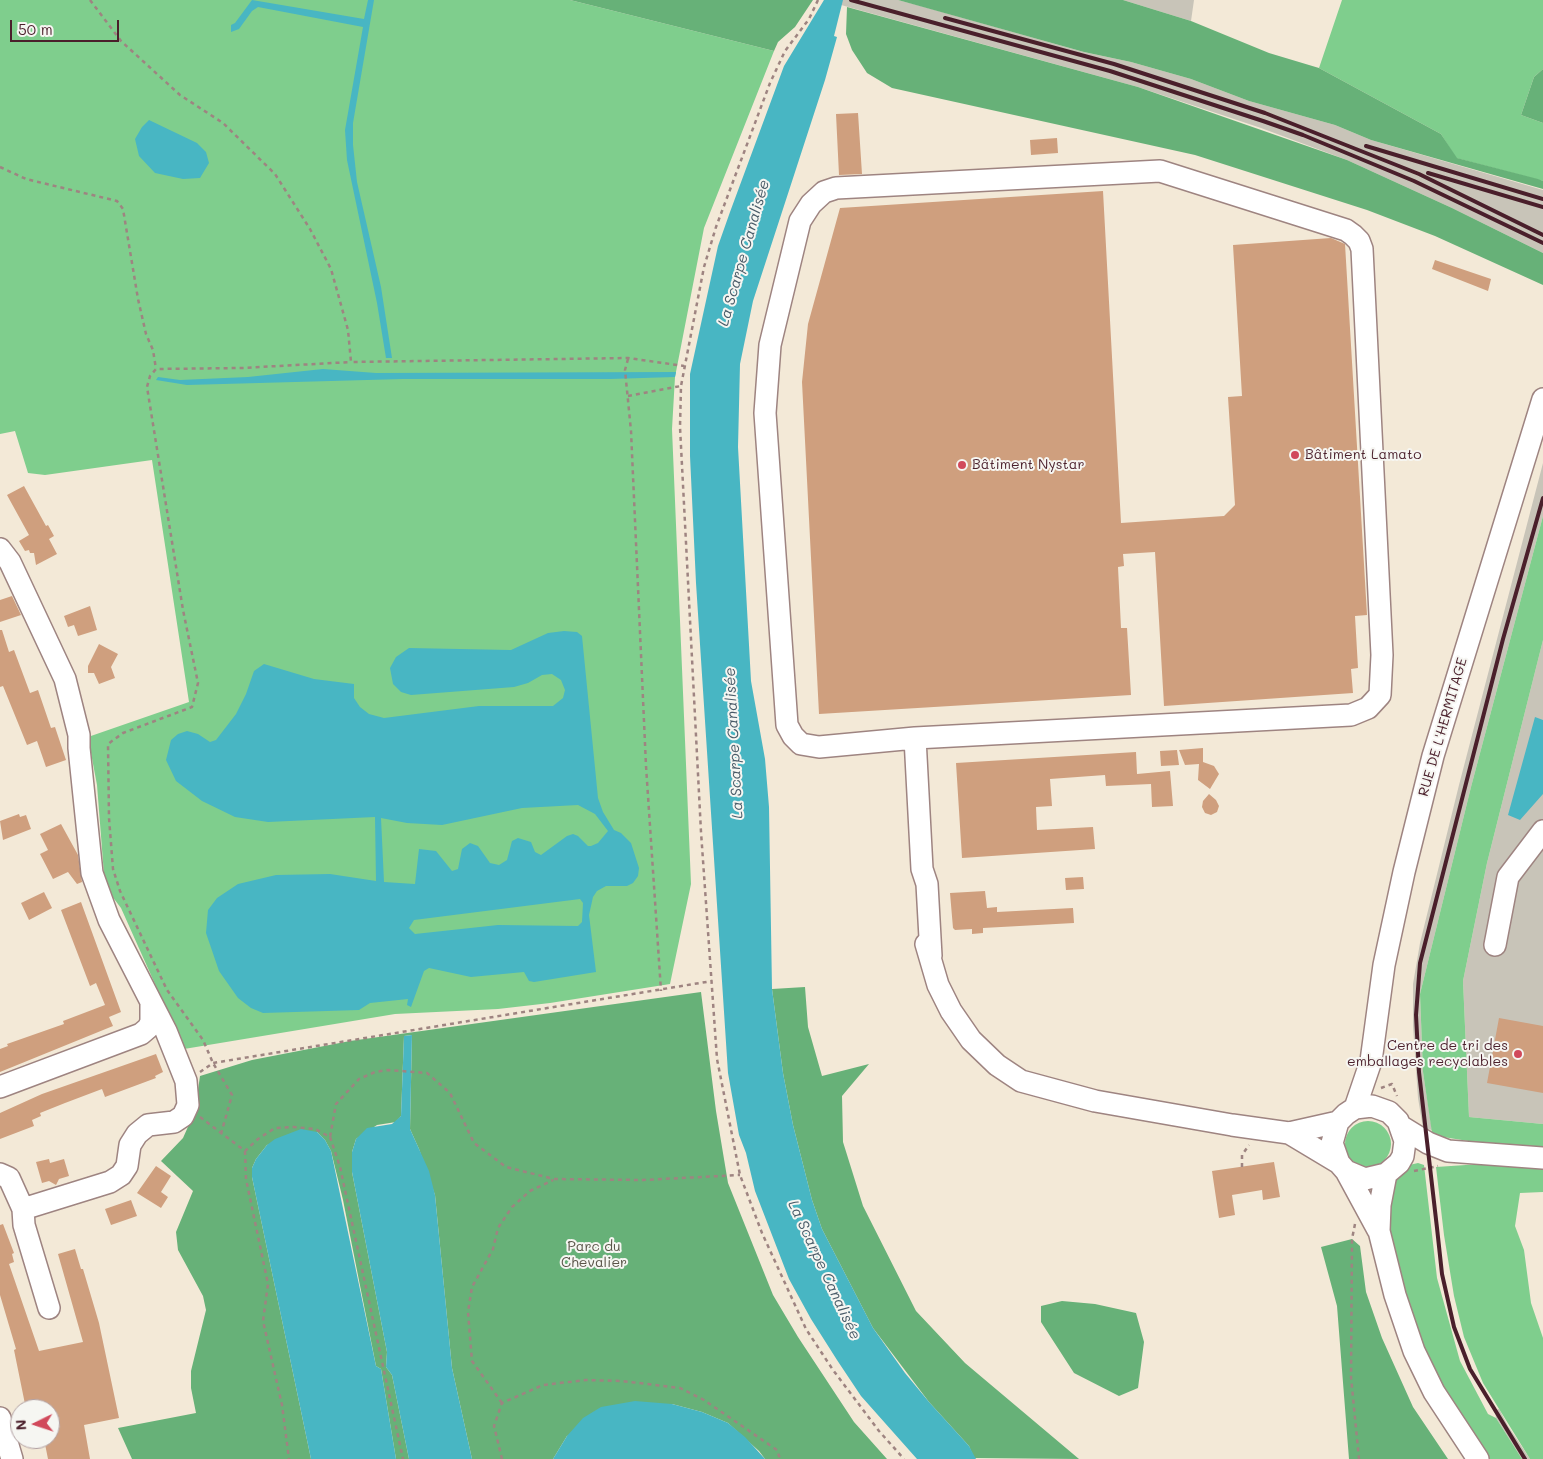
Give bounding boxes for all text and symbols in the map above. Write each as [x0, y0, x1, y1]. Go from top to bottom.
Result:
scale bar [12, 10, 121, 42]
text: 50 m [18, 19, 53, 39]
water label: La Scarpe Canalisée [714, 178, 774, 328]
place label: Bâtiment Lamato [1305, 447, 1422, 463]
marker: Bâtiment Lamato [1289, 449, 1301, 461]
place label: Bâtiment Nystar [972, 457, 1084, 473]
marker: Bâtiment Nystar [956, 459, 968, 471]
street label: RUE DE L'HERMITAGE [1415, 656, 1471, 798]
water label: La Scarpe Canalisée [721, 667, 747, 819]
place label: Centre de tri des emballages recyclables [1347, 1038, 1508, 1070]
marker: Centre de tri des emballages recyclables [1512, 1048, 1524, 1060]
water label: La Scarpe Canalisée [784, 1198, 864, 1342]
park label: Parc du Chevalier [561, 1239, 627, 1272]
north arrow [10, 1399, 60, 1449]
text: N [11, 1419, 30, 1431]

